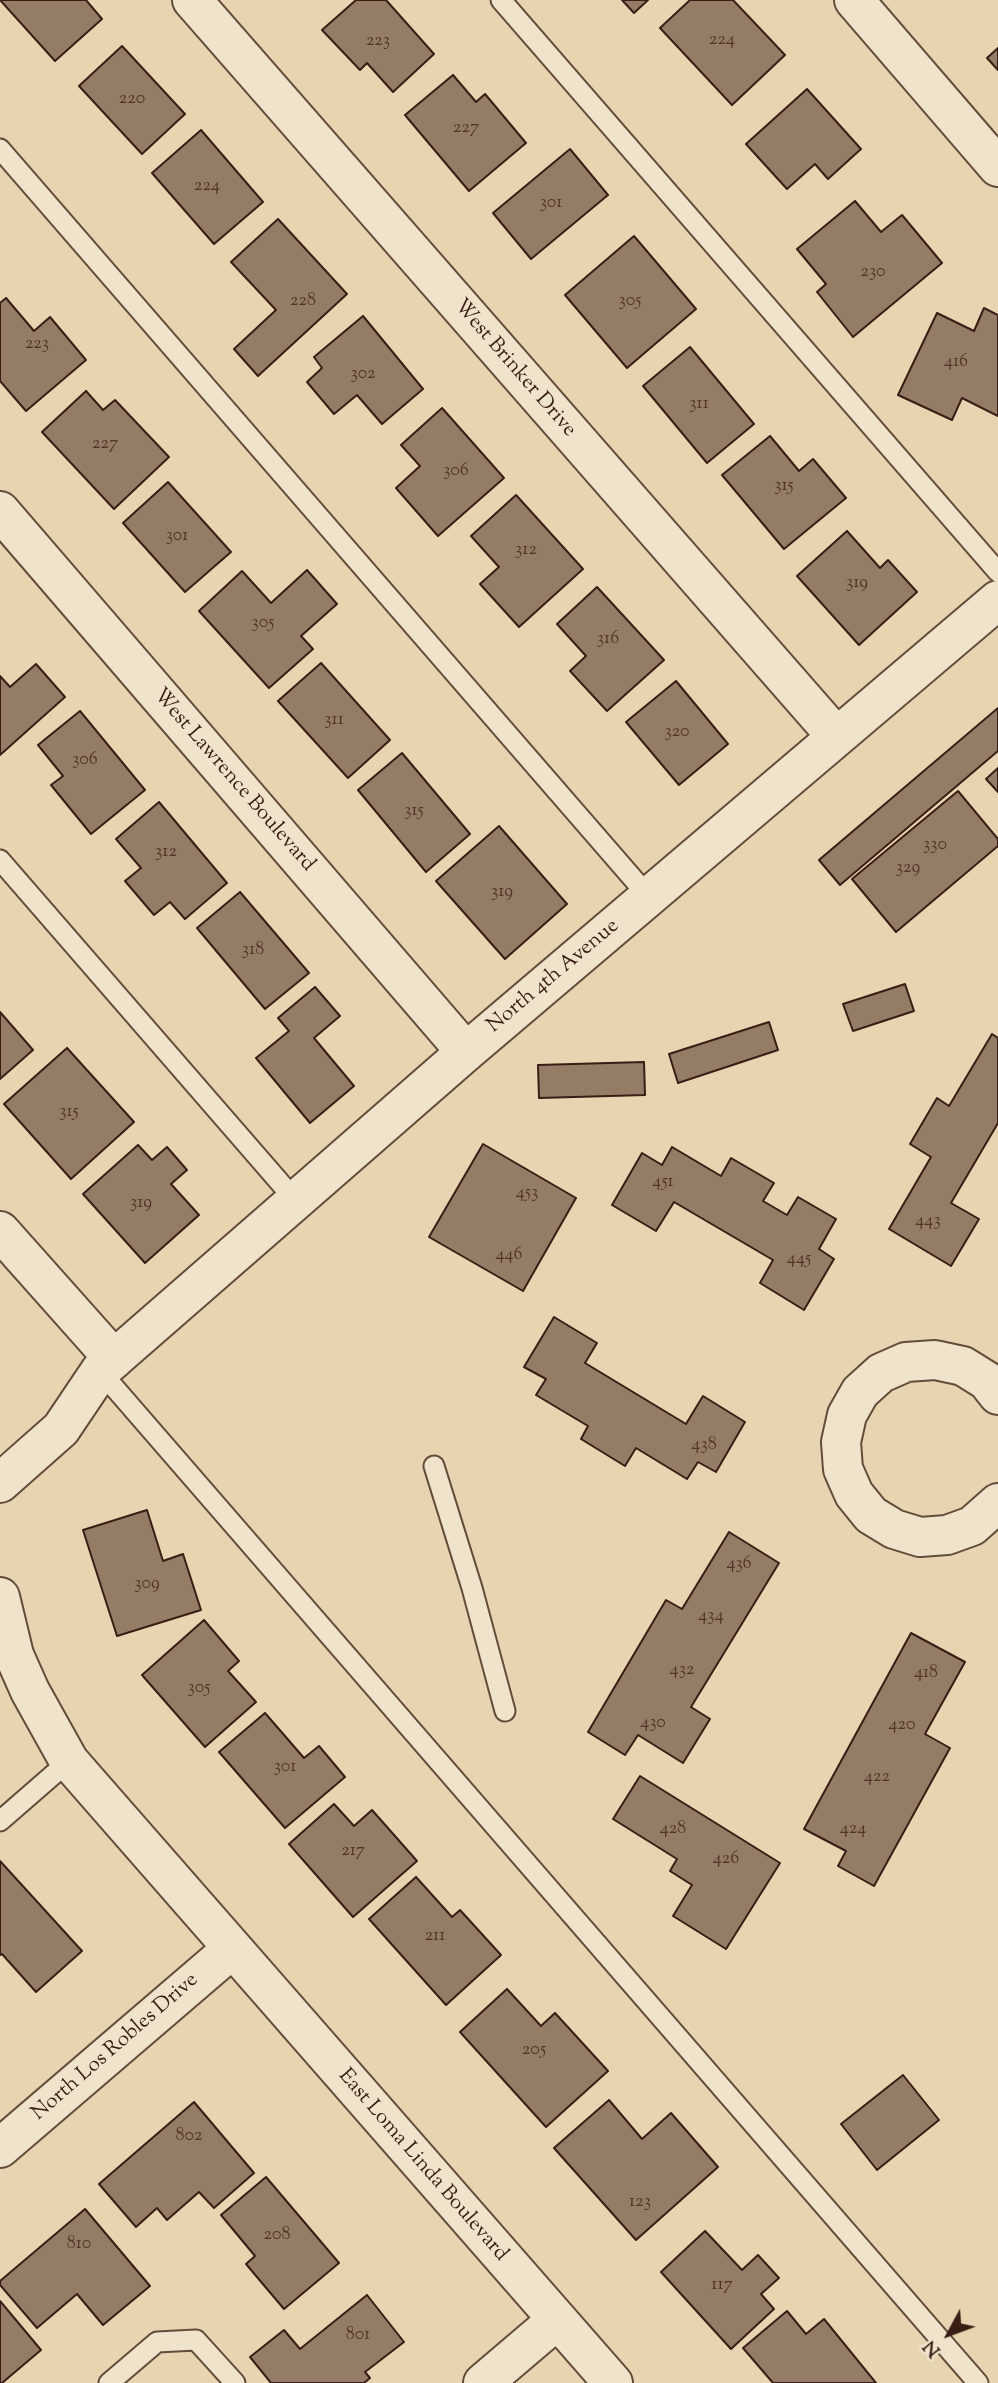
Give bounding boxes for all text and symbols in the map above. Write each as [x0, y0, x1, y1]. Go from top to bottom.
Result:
house number: 224 [709, 30, 735, 52]
house number: 223 [366, 31, 390, 53]
house number: 220 [119, 89, 145, 111]
house number: 227 [453, 118, 479, 140]
house number: 224 [194, 176, 220, 198]
house number: 301 [540, 193, 562, 215]
house number: 230 [860, 262, 886, 284]
house number: 228 [290, 291, 316, 313]
house number: 305 [619, 291, 641, 313]
street label: West Brinker Drive [447, 295, 581, 443]
house number: 223 [25, 334, 49, 356]
house number: 416 [944, 352, 968, 374]
house number: 302 [351, 364, 375, 386]
house number: 311 [689, 394, 709, 416]
house number: 227 [92, 434, 118, 456]
house number: 306 [443, 461, 469, 483]
house number: 315 [774, 476, 794, 498]
house number: 301 [166, 526, 188, 548]
house number: 312 [515, 540, 537, 562]
house number: 319 [846, 573, 868, 595]
house number: 305 [252, 613, 274, 635]
house number: 316 [597, 629, 619, 651]
street label: West Lawrence Boulevard [147, 684, 319, 878]
house number: 311 [324, 710, 344, 732]
house number: 320 [664, 722, 690, 744]
house number: 306 [72, 750, 98, 772]
house number: 315 [404, 801, 424, 823]
house number: 330 [923, 835, 947, 857]
house number: 312 [155, 842, 177, 864]
house number: 329 [896, 858, 920, 880]
house number: 319 [491, 882, 513, 904]
street label: North 4th Avenue [483, 915, 625, 1039]
house number: 318 [242, 940, 264, 962]
house number: 315 [59, 1102, 79, 1124]
house number: 451 [652, 1172, 674, 1194]
house number: 453 [516, 1183, 538, 1205]
house number: 319 [130, 1193, 152, 1215]
house number: 443 [915, 1211, 941, 1233]
house number: 446 [496, 1245, 522, 1267]
house number: 445 [787, 1249, 811, 1271]
house number: 438 [691, 1435, 717, 1457]
house number: 436 [726, 1554, 752, 1576]
house number: 309 [134, 1574, 160, 1596]
house number: 434 [698, 1606, 724, 1628]
house number: 432 [670, 1660, 694, 1682]
house number: 418 [914, 1663, 938, 1685]
house number: 305 [188, 1678, 210, 1700]
house number: 430 [640, 1713, 666, 1735]
house number: 420 [888, 1715, 916, 1737]
house number: 301 [274, 1757, 296, 1779]
house number: 422 [864, 1767, 890, 1789]
house number: 428 [660, 1819, 686, 1841]
house number: 424 [840, 1819, 866, 1841]
house number: 217 [341, 1841, 365, 1863]
house number: 426 [713, 1849, 739, 1871]
house number: 211 [425, 1926, 445, 1948]
street label: North Los Robles Drive [28, 1969, 204, 2127]
house number: 205 [522, 2040, 546, 2062]
street label: East Loma Linda Boulevard [332, 2065, 512, 2267]
house number: 802 [176, 2126, 202, 2148]
house number: 123 [629, 2192, 651, 2214]
house number: 208 [264, 2225, 290, 2247]
house number: 810 [67, 2234, 91, 2256]
house number: 117 [711, 2275, 733, 2297]
north arrow [914, 2299, 984, 2369]
house number: 801 [346, 2325, 370, 2347]
text: N [918, 2334, 948, 2363]

